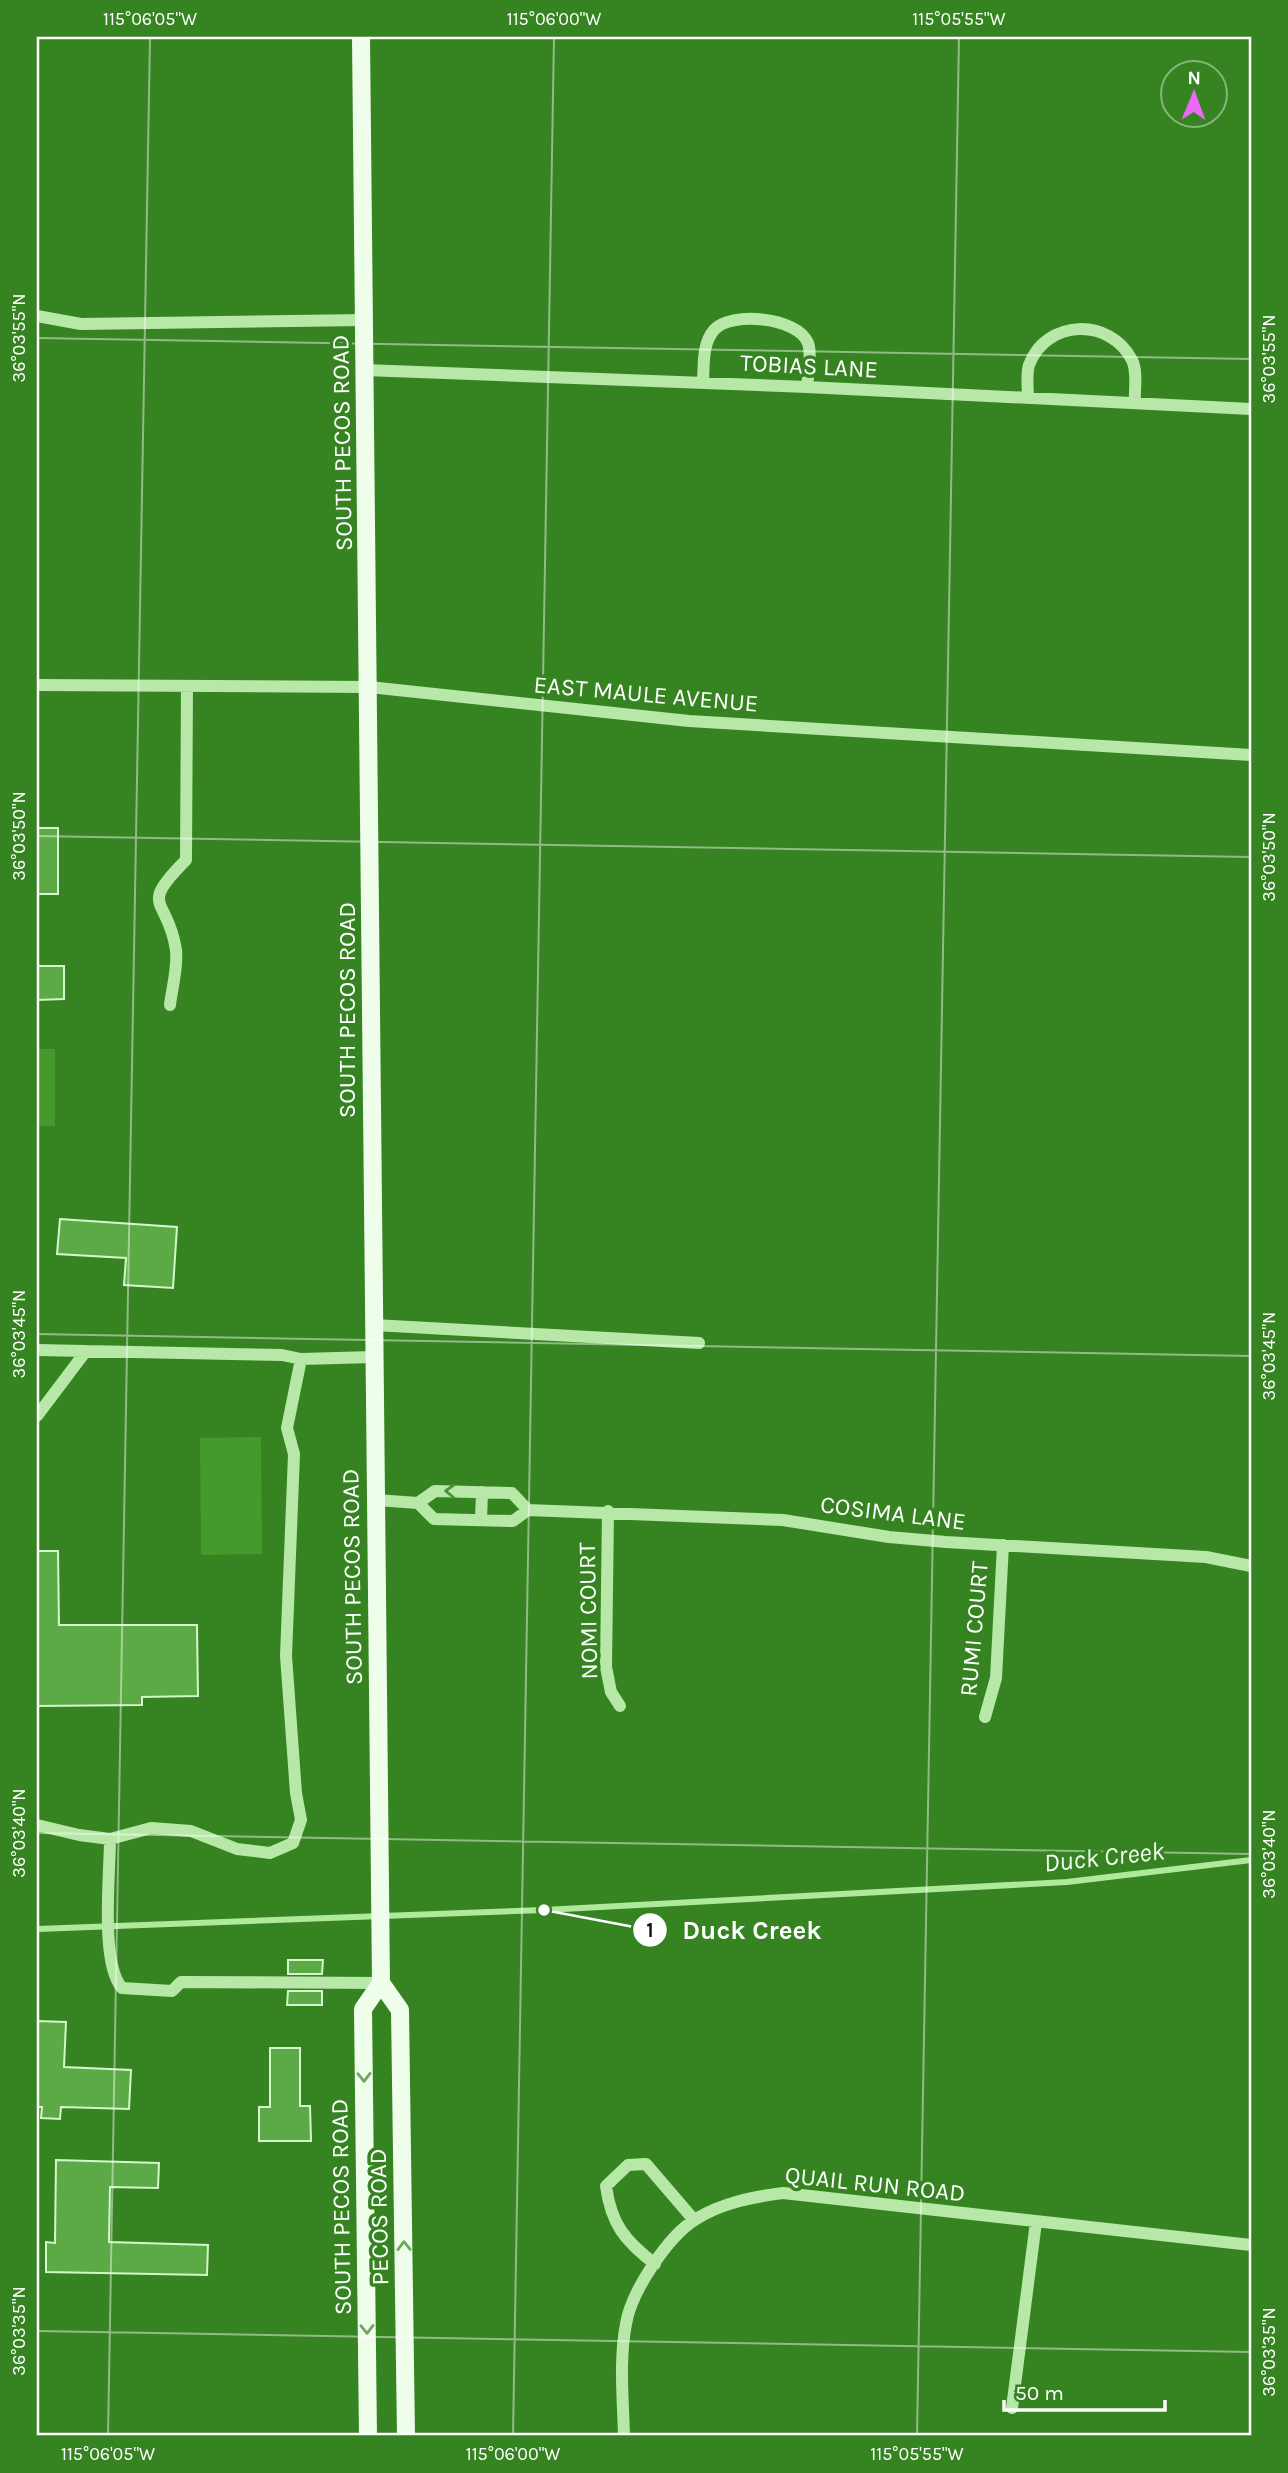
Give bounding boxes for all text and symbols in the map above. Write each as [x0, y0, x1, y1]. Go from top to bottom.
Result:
text: 115°06'05"W [103, 8, 197, 30]
text: 115°06'00"W [507, 8, 601, 30]
text: 115°05'55"W [912, 8, 1006, 30]
north arrow [1158, 60, 1228, 130]
text: N [1187, 67, 1201, 89]
text: 36°03'55"N [8, 294, 30, 382]
text: 36°03'55"N [1258, 315, 1280, 403]
street label: SOUTH PECOS ROAD [326, 335, 358, 551]
street label: TOBIAS LANE [739, 348, 879, 384]
street label: EAST MAULE AVENUE [533, 670, 759, 718]
text: 36°03'50"N [8, 791, 30, 881]
text: 36°03'50"N [1258, 812, 1280, 902]
street label: SOUTH PECOS ROAD [333, 902, 361, 1118]
text: 36°03'45"N [8, 1290, 30, 1378]
text: 36°03'45"N [1258, 1312, 1280, 1400]
street label: SOUTH PECOS ROAD [336, 1469, 368, 1685]
one-way arrow [444, 1484, 455, 1499]
street label: COSIMA LANE [819, 1490, 967, 1536]
street label: NOMI COURT [573, 1542, 603, 1680]
street label: RUMI COURT [954, 1560, 994, 1698]
text: 36°03'40"N [8, 1788, 30, 1878]
text: 36°03'40"N [1258, 1809, 1280, 1899]
water label: Duck Creek [1042, 1835, 1167, 1879]
callout: Duck Creek [633, 1906, 835, 1953]
text: Duck Creek [682, 1915, 822, 1946]
text: 1 [646, 1918, 654, 1942]
one-way arrow [356, 2073, 372, 2083]
street label: SOUTH PECOS ROAD [325, 2099, 357, 2315]
street label: PECOS ROAD [364, 2148, 394, 2286]
street label: QUAIL RUN ROAD [784, 2161, 966, 2207]
one-way arrow [396, 2240, 411, 2251]
text: 36°03'35"N [8, 2286, 30, 2376]
text: 36°03'35"N [1258, 2307, 1280, 2397]
one-way arrow [359, 2324, 374, 2335]
scale bar [1004, 2368, 1166, 2412]
text: 50 m [1015, 2381, 1064, 2405]
text: 115°06'05"W [61, 2443, 155, 2465]
text: 115°06'00"W [466, 2443, 560, 2465]
text: 115°05'55"W [870, 2443, 964, 2465]

